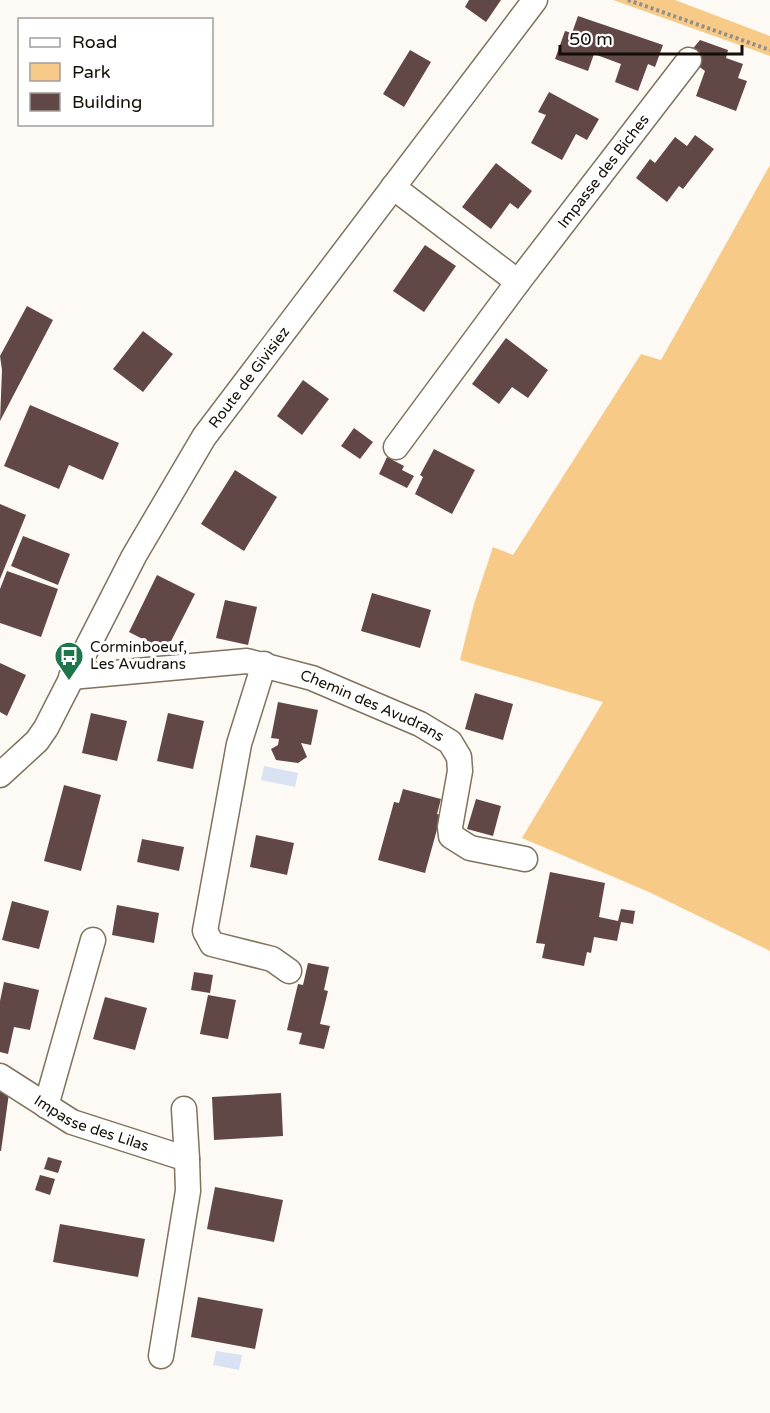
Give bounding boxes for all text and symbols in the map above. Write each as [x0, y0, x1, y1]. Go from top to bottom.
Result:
legend [18, 18, 213, 126]
scale bar [560, 18, 742, 56]
text: 50 m [569, 28, 613, 50]
text: Road [72, 31, 117, 53]
text: Park [72, 61, 111, 83]
text: Building [72, 91, 142, 113]
street label: Impasse des Biches [554, 111, 653, 232]
street label: Route de Givisiez [205, 323, 293, 432]
place label: Corminboeuf, Les Avudrans [90, 638, 187, 673]
bus stop icon: Corminboeuf, Les Avudrans [53, 640, 85, 682]
street label: Chemin des Avudrans [298, 666, 447, 745]
street label: Impasse des Lilas [31, 1091, 151, 1155]

